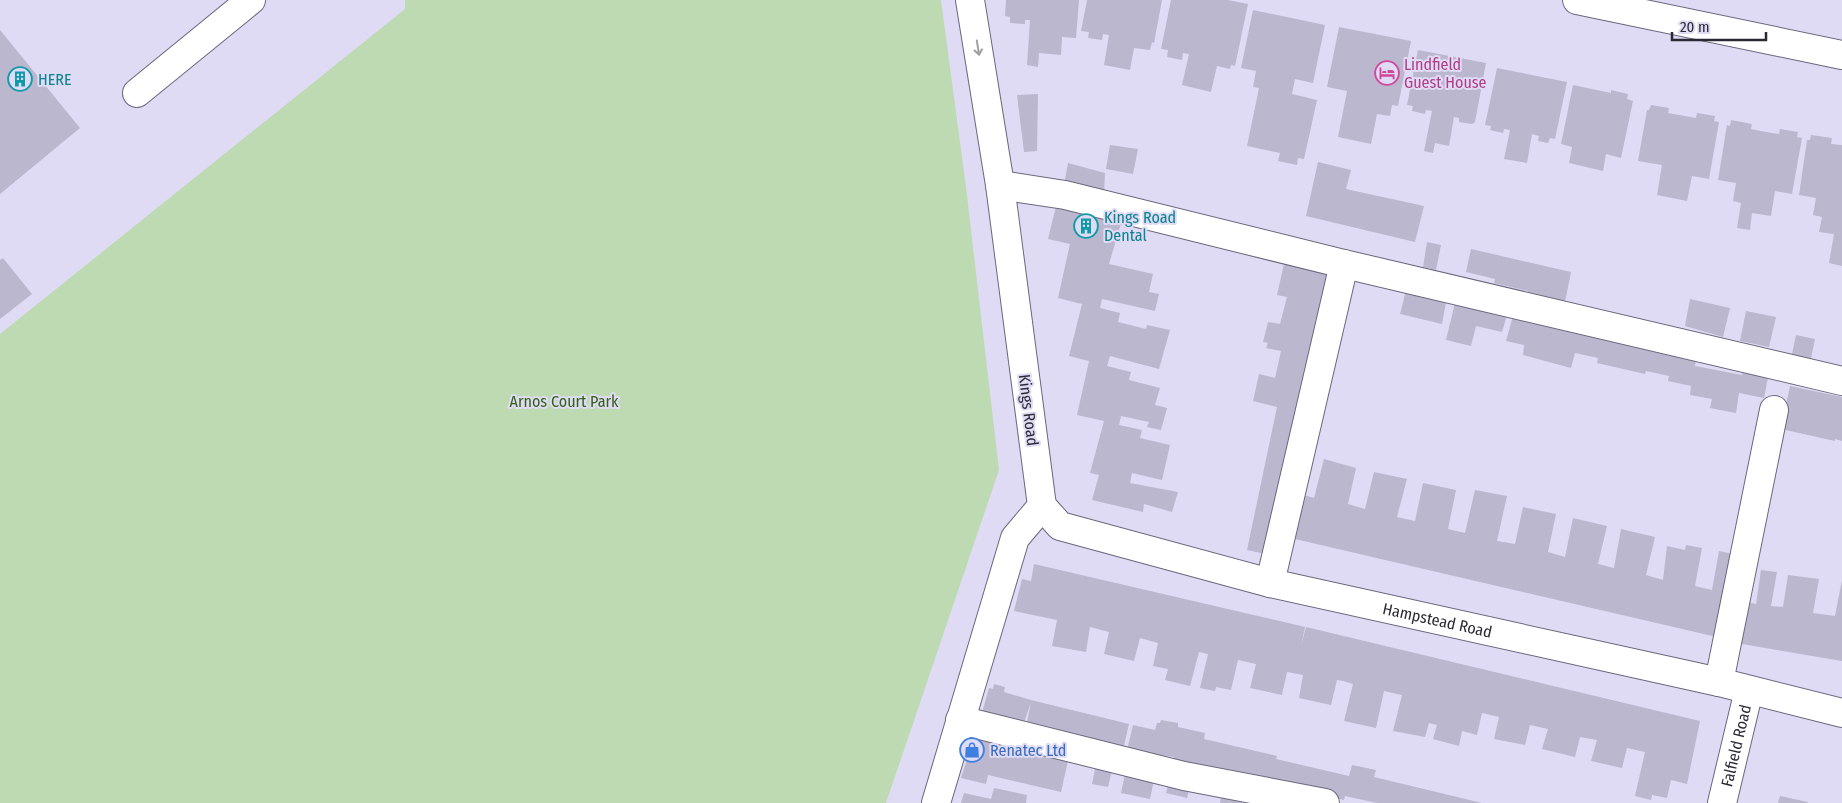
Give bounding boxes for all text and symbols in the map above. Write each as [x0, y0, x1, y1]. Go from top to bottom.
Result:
scale bar [1672, 10, 1766, 42]
text: 20 m [1680, 18, 1710, 36]
one-way arrow [973, 40, 983, 56]
place label: Lindfield Guest House [1404, 55, 1487, 92]
hotel icon: Lindfield Guest House [1374, 60, 1400, 86]
building icon: HERE [7, 66, 33, 92]
place label: HERE [38, 70, 71, 89]
place label: Kings Road Dental [1104, 208, 1176, 245]
building icon: Kings Road Dental [1073, 213, 1099, 239]
street label: Kings Road [1015, 373, 1042, 447]
park label: Arnos Court Park [509, 392, 619, 411]
street label: Hampstead Road [1381, 599, 1494, 642]
street label: Falfield Road [1717, 703, 1755, 789]
shop icon: Renatec Ltd [959, 737, 985, 763]
place label: Renatec Ltd [990, 741, 1066, 760]

